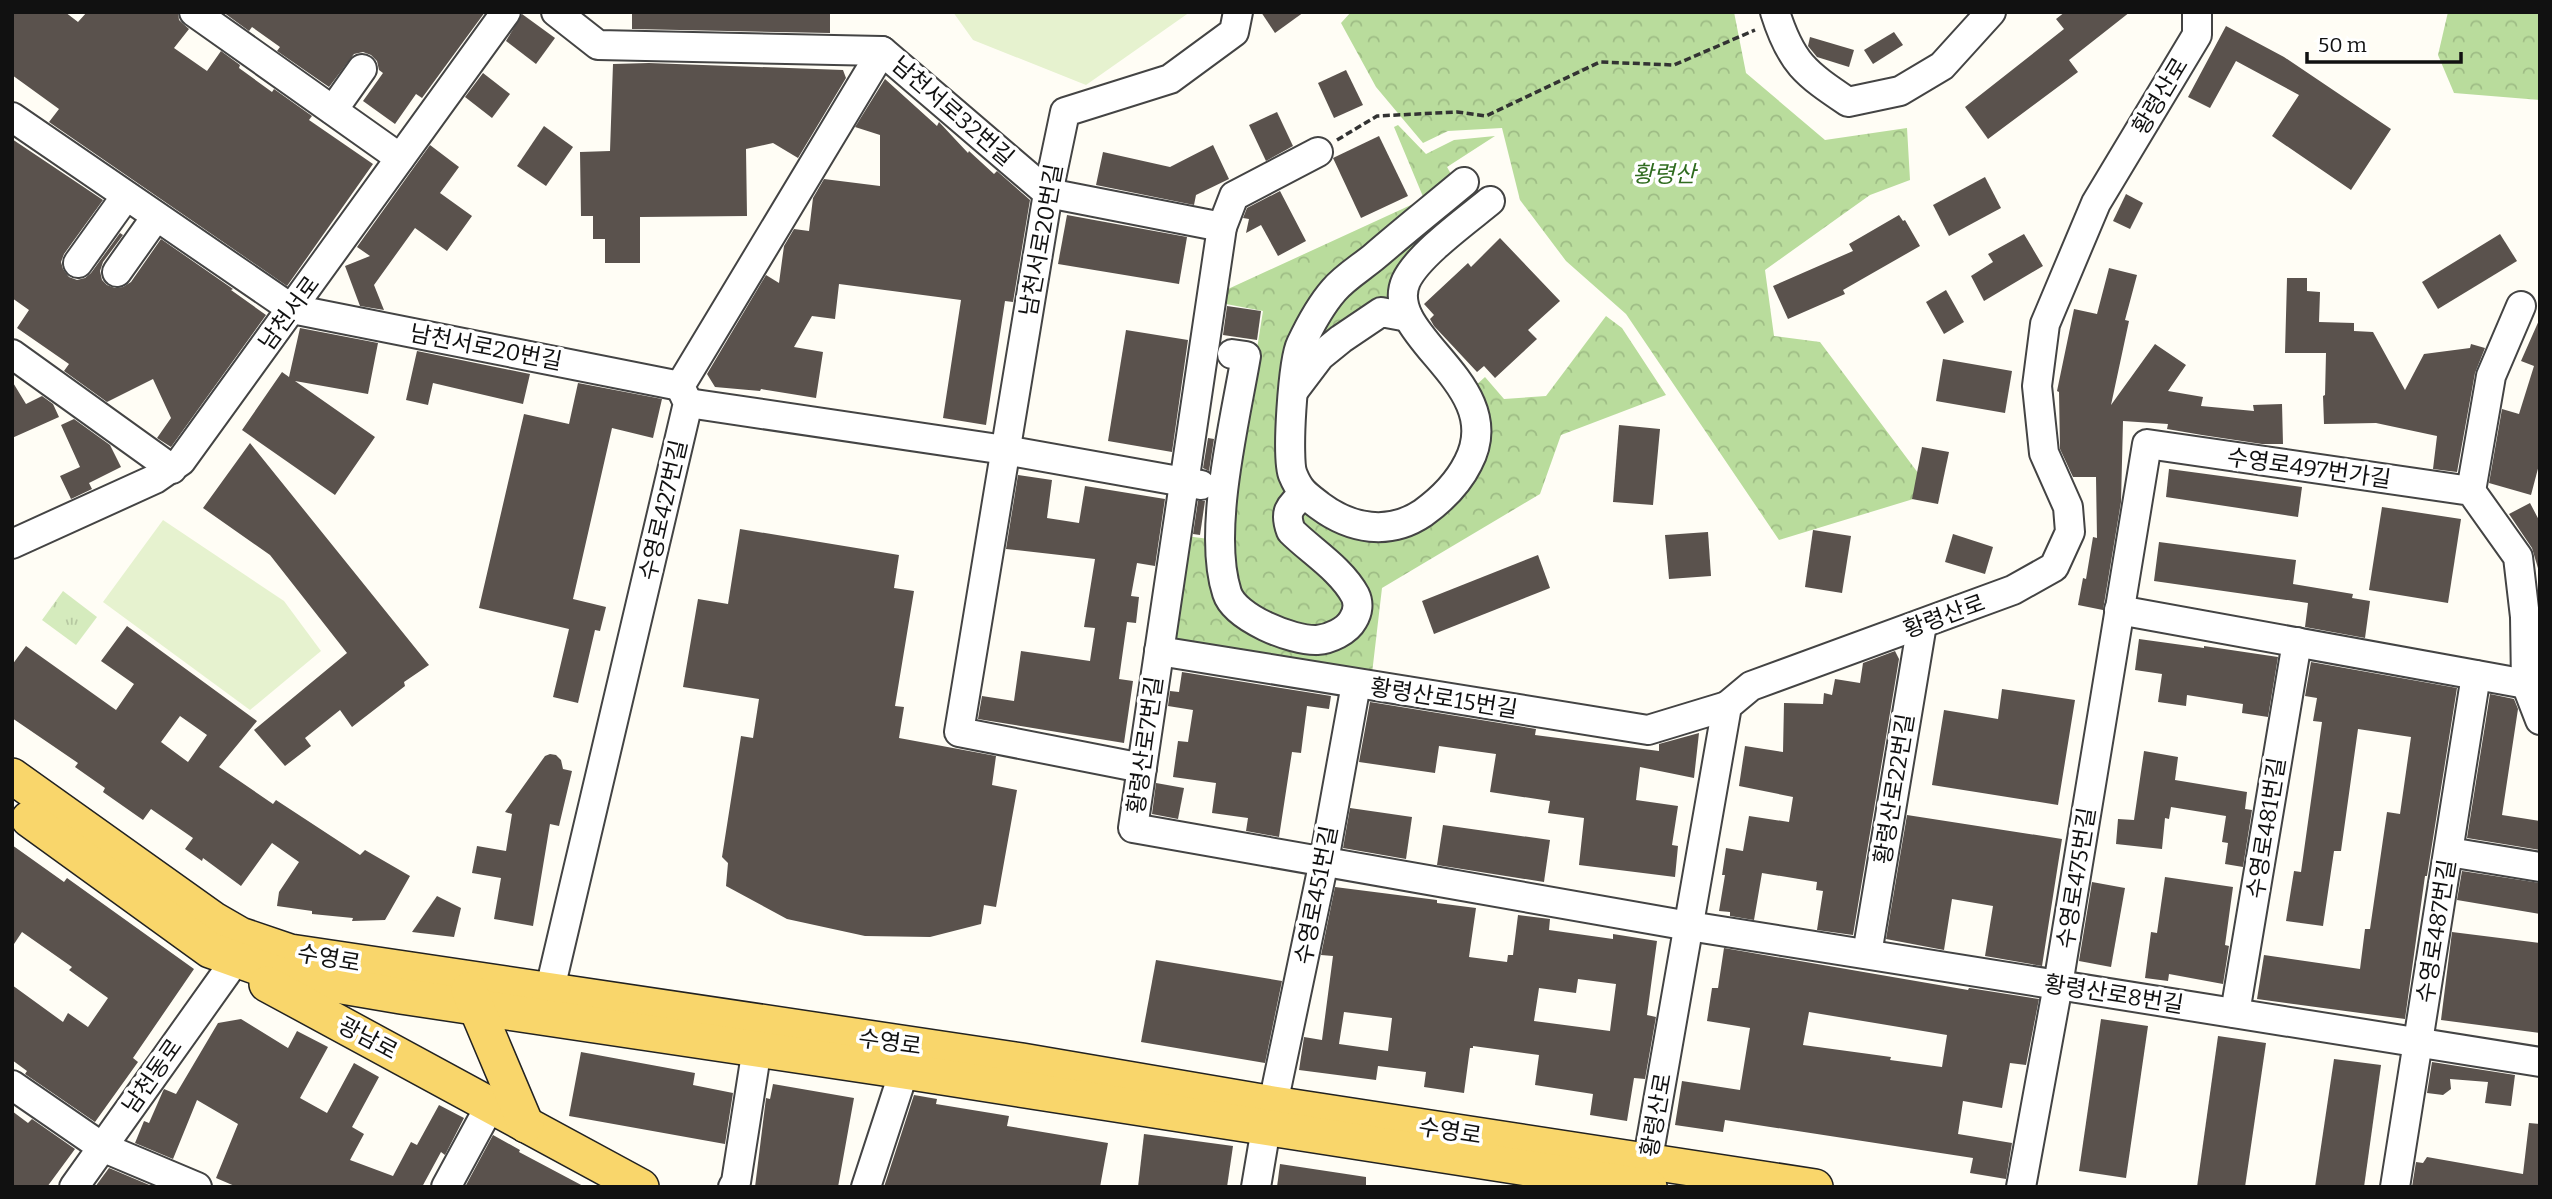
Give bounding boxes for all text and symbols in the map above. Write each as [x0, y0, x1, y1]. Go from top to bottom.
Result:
scale bar [2307, 21, 2461, 65]
text: 50 m [2318, 32, 2367, 58]
street label: 남천서로32번길 [886, 50, 1020, 172]
street label: 황령산로 [2126, 53, 2194, 139]
park label: 황령산 [1632, 160, 1699, 188]
street label: 남천서로20번길 [1014, 162, 1068, 318]
street label: 남천서로 [253, 271, 325, 355]
street label: 남천서로20번길 [408, 319, 564, 375]
street label: 수영로427번길 [633, 437, 693, 583]
street label: 수영로497번가길 [2225, 443, 2393, 493]
street label: 황령산로 [1899, 588, 1989, 644]
street label: 황령산로15번길 [1368, 673, 1520, 723]
street label: 황령산로7번길 [1121, 674, 1169, 816]
street label: 황령산로22번길 [1868, 712, 1920, 866]
street label: 수영로481번길 [2241, 755, 2291, 901]
street label: 수영로475번길 [2051, 805, 2101, 951]
street label: 수영로451번길 [1289, 823, 1343, 967]
street label: 수영로487번길 [2411, 857, 2461, 1005]
street label: 수영로 [295, 939, 363, 977]
street label: 황령산로8번길 [2042, 969, 2186, 1019]
street label: 광남로 [333, 1011, 403, 1065]
street label: 수영로 [857, 1024, 923, 1060]
street label: 남천동로 [116, 1033, 188, 1119]
street label: 황령산로 [1635, 1071, 1677, 1159]
street label: 수영로 [1416, 1112, 1484, 1150]

